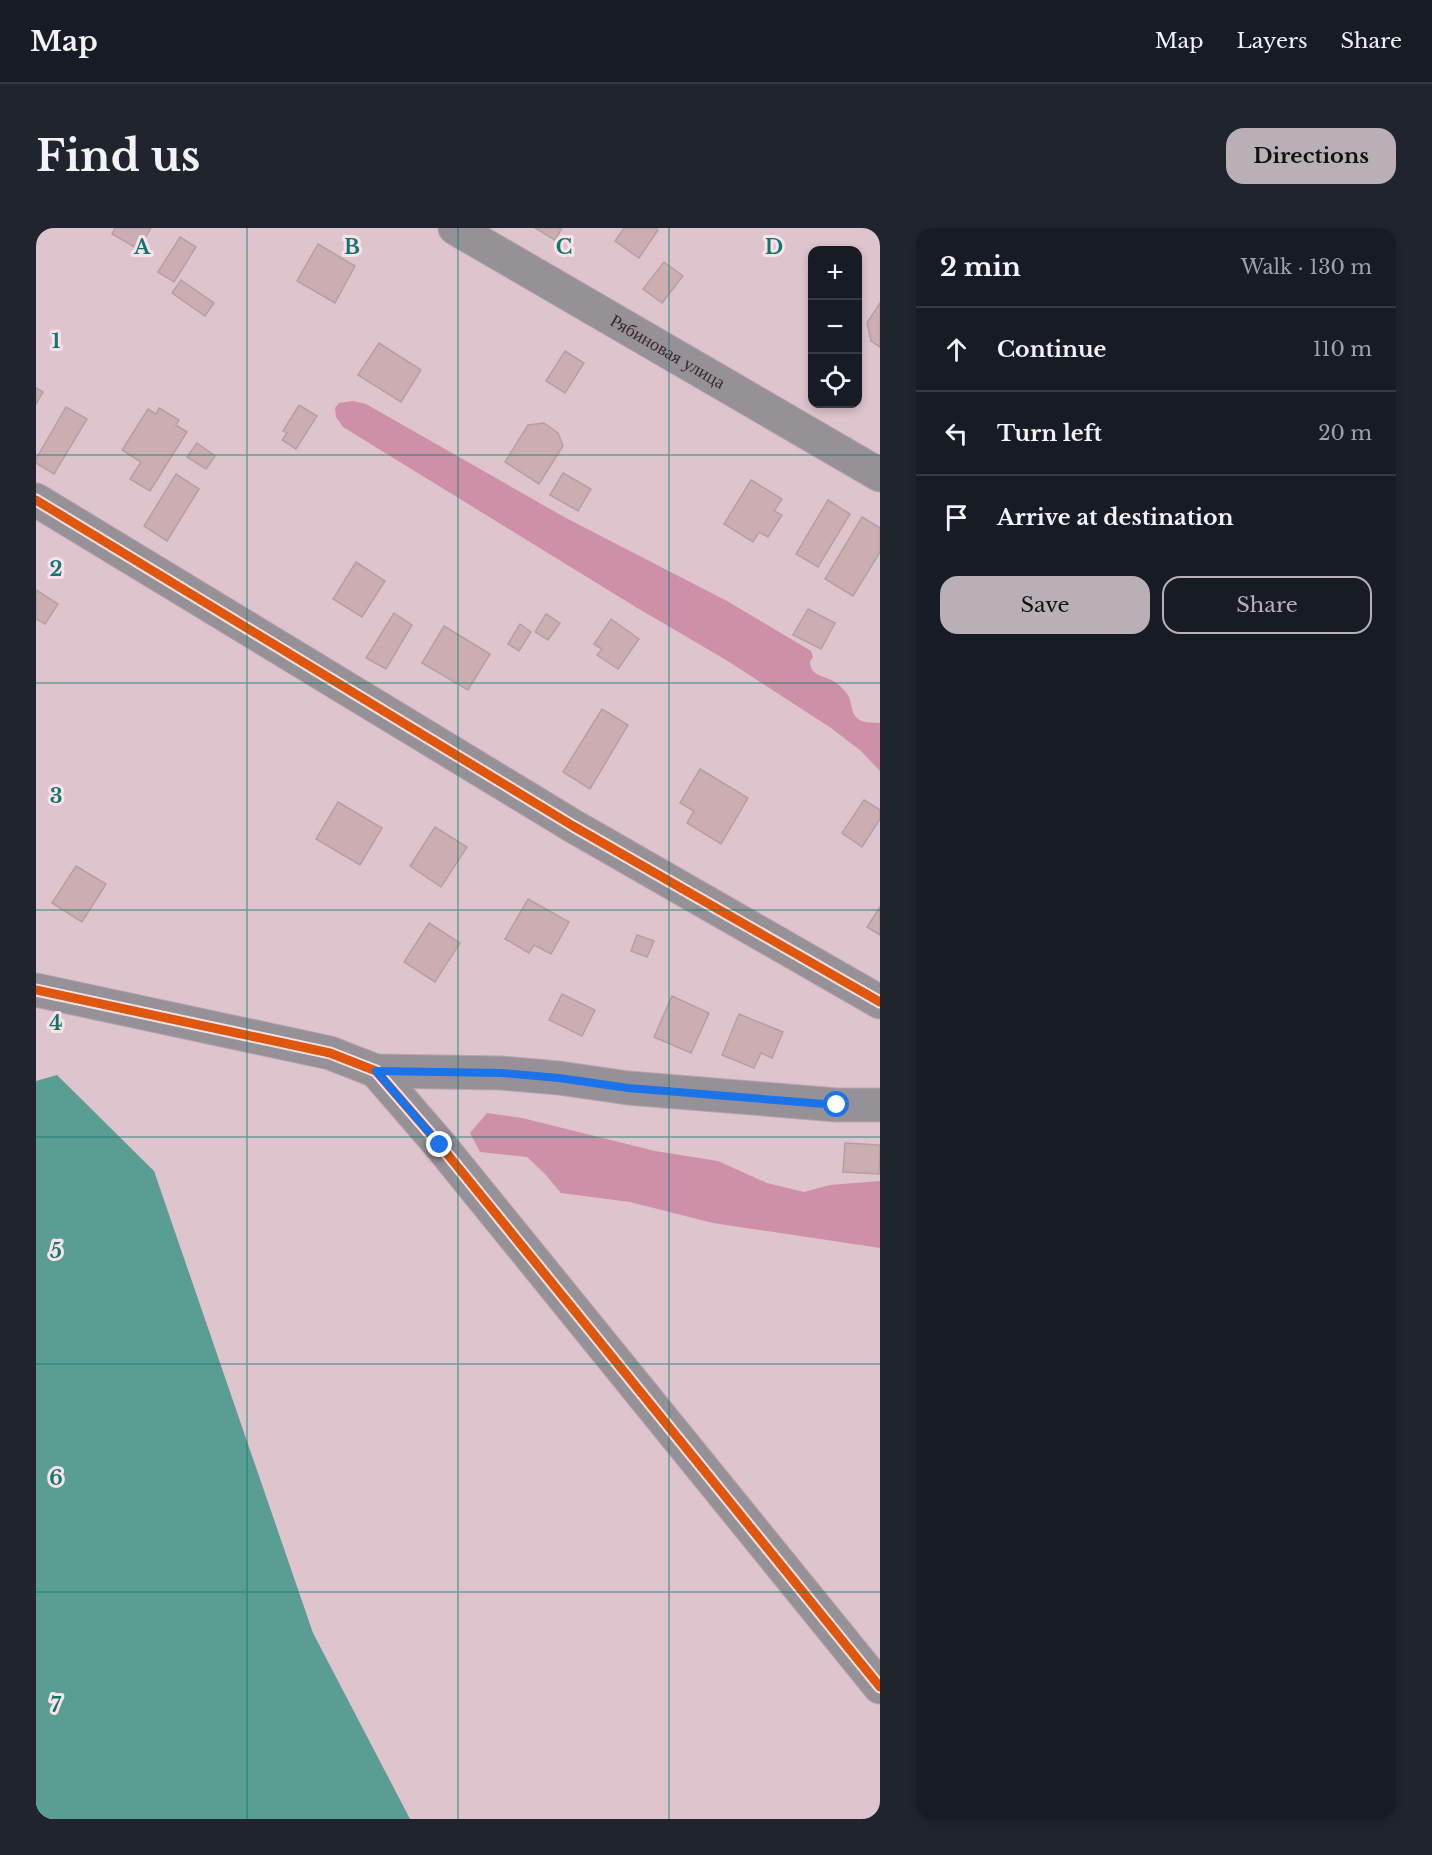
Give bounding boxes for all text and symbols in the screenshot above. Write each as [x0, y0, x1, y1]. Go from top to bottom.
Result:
text: Map [30, 24, 98, 59]
text: Map [1155, 28, 1204, 54]
text: Layers [1237, 28, 1308, 54]
text: Share [1341, 28, 1402, 54]
button: Directions [1226, 128, 1396, 184]
text: Find us [36, 130, 200, 182]
text: A [133, 235, 151, 259]
text: B [344, 235, 360, 259]
text: C [556, 235, 572, 259]
text: D [765, 235, 783, 259]
map controls [808, 246, 862, 408]
button: + [808, 246, 862, 300]
text: 2 min [940, 251, 1021, 283]
text: Walk · 130 m [1241, 255, 1372, 279]
button: − [808, 300, 862, 354]
street label: Рябиновая улица [606, 310, 729, 394]
text: 1 [52, 329, 61, 353]
icon: ahead [940, 333, 973, 366]
text: Continue [997, 336, 1106, 363]
text: 110 m [1313, 337, 1372, 361]
button: locate [808, 354, 862, 408]
icon: left [940, 417, 973, 450]
text: Turn left [997, 420, 1102, 447]
text: 20 m [1318, 421, 1372, 445]
icon: arrive [940, 501, 973, 534]
text: Arrive at destination [997, 504, 1234, 531]
text: 2 [49, 557, 63, 581]
button: Save [940, 576, 1150, 634]
button: Share [1162, 576, 1372, 634]
text: 3 [50, 784, 62, 808]
text: 4 [49, 1011, 63, 1035]
route start [823, 1091, 849, 1117]
route end [426, 1131, 452, 1157]
text: 5 [50, 1239, 62, 1263]
text: 6 [49, 1466, 63, 1490]
text: 7 [51, 1693, 62, 1717]

